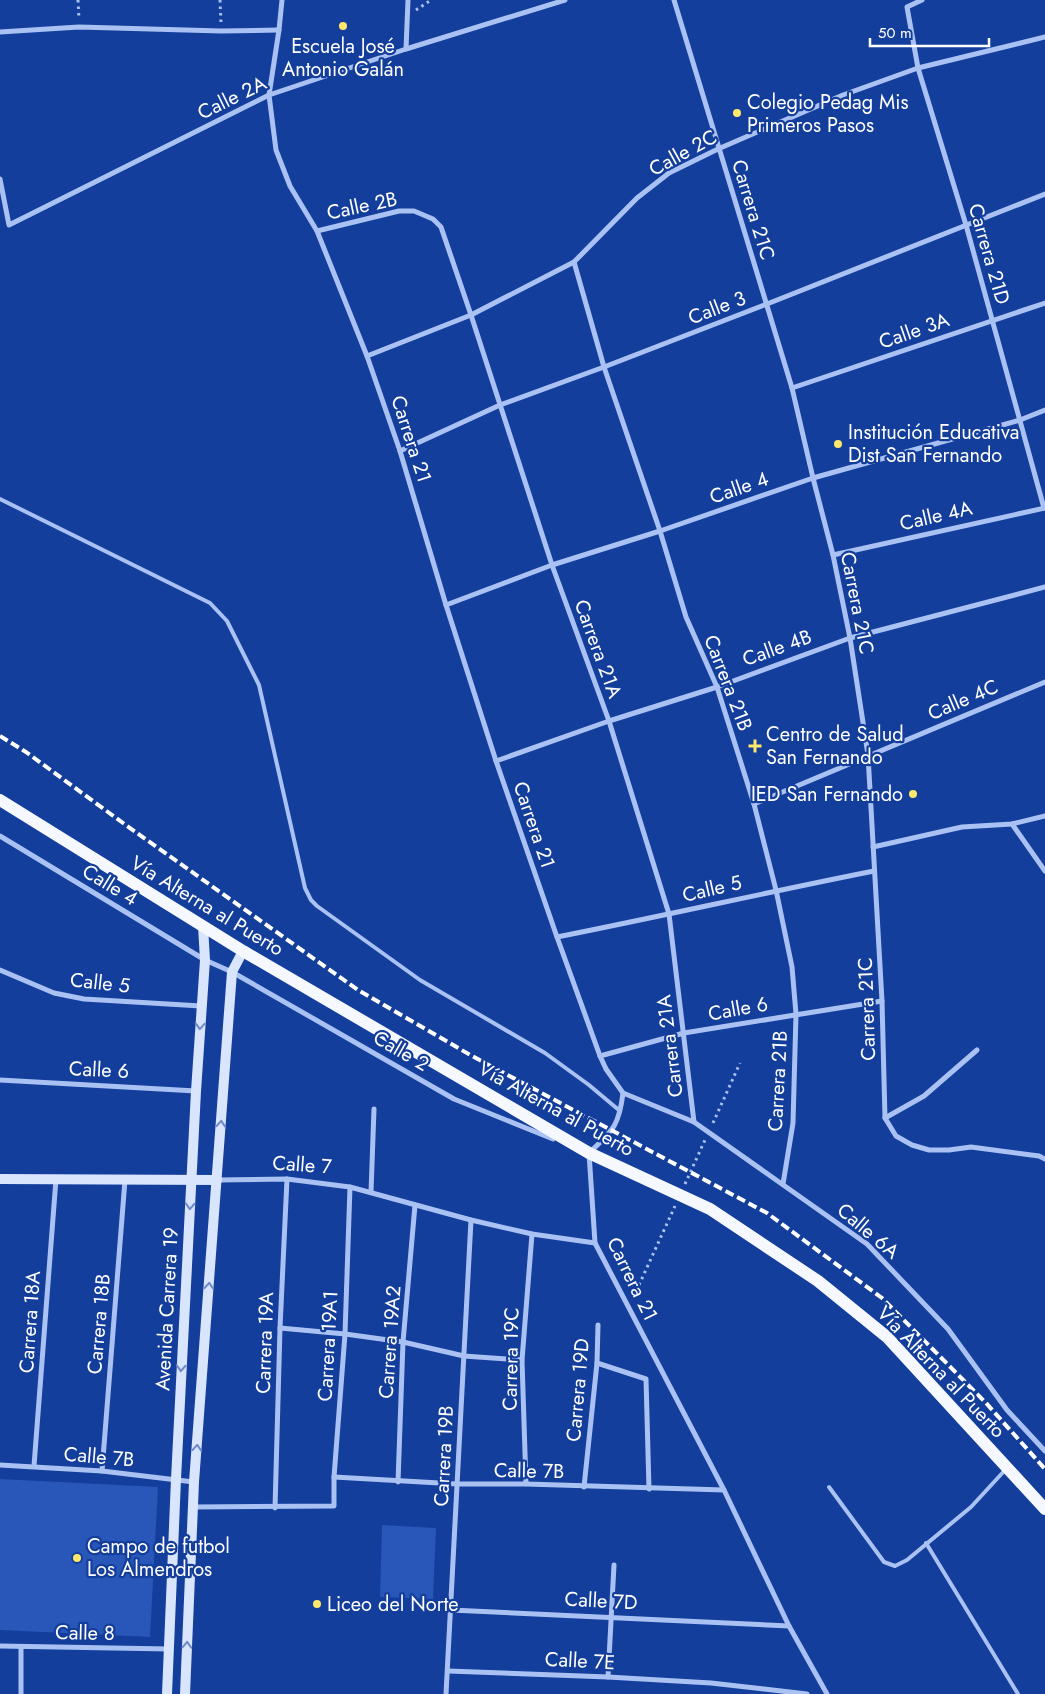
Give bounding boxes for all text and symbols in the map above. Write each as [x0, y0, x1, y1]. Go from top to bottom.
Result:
scale bar [870, 15, 989, 47]
marker: Escuela José Antonio Galán [337, 20, 349, 32]
text: 50 m [878, 22, 912, 44]
place label: Escuela José Antonio Galán [282, 32, 404, 84]
street label: Calle 2A [193, 69, 272, 127]
place label: Colegio Pedag Mis Primeros Pasos [747, 88, 909, 140]
marker: Colegio Pedag Mis Primeros Pasos [731, 107, 743, 119]
street label: Calle 2C [644, 122, 722, 184]
street label: Carrera 21C [724, 156, 782, 264]
street label: Calle 2B [324, 184, 400, 228]
street label: Carrera 21D [961, 200, 1017, 308]
street label: Calle 3 [684, 284, 750, 332]
street label: Calle 3A [875, 305, 954, 357]
street label: Carrera 21 [383, 392, 439, 486]
place label: Institución Educativa Dist San Fernando [848, 418, 1019, 470]
marker: Institución Educativa Dist San Fernando [832, 438, 844, 450]
street label: Calle 4 [706, 464, 773, 512]
street label: Calle 4A [897, 493, 976, 538]
street label: Carrera 21C [833, 549, 881, 657]
street label: Carrera 21A [567, 596, 630, 703]
street label: Calle 4B [738, 622, 816, 674]
street label: Carrera 21B [696, 631, 760, 735]
street label: Calle 4C [923, 672, 1003, 728]
place label: Centro de Salud San Fernando [766, 720, 904, 772]
marker: Centro de Salud San Fernando [748, 739, 762, 753]
street label: Carrera 21 [506, 778, 562, 872]
place label: IED San Fernando [751, 780, 903, 809]
marker: IED San Fernando [907, 788, 919, 800]
street label: Vía Alterna al Puerto [125, 849, 289, 963]
street label: Calle 4 [77, 857, 144, 913]
street label: Calle 5 [679, 868, 745, 910]
street label: Carrera 21C [851, 957, 883, 1061]
street label: Calle 5 [69, 965, 131, 1001]
street label: Calle 6 [706, 989, 770, 1029]
street label: Carrera 21A [649, 992, 691, 1099]
one-way arrow [194, 1022, 205, 1030]
street label: Calle 2 [368, 1023, 434, 1079]
street label: Carrera 21B [761, 1030, 795, 1132]
street label: Calle 6 [68, 1054, 130, 1086]
street label: Vía Alterna al Puerto [473, 1054, 639, 1164]
one-way arrow [215, 1120, 226, 1128]
street label: Calle 7 [271, 1148, 333, 1182]
street label: Calle 6A [831, 1196, 906, 1266]
one-way arrow [184, 1202, 195, 1210]
street label: Avenida Carrera 19 [148, 1226, 186, 1392]
street label: Carrera 21 [599, 1232, 665, 1326]
street label: Carrera 18A [12, 1269, 48, 1374]
street label: Carrera 18B [80, 1273, 118, 1375]
one-way arrow [203, 1282, 214, 1290]
street label: Carrera 19A2 [372, 1285, 408, 1399]
street label: Carrera 19A1 [311, 1290, 345, 1402]
street label: Carrera 19A [249, 1291, 281, 1394]
street label: Vía Alterna al Puerto [870, 1299, 1012, 1445]
street label: Carrera 19C [496, 1307, 526, 1411]
street label: Carrera 19D [559, 1337, 597, 1443]
one-way arrow [176, 1364, 187, 1372]
street label: Carrera 19B [427, 1405, 461, 1507]
street label: Calle 7B [63, 1439, 135, 1475]
one-way arrow [191, 1444, 202, 1452]
street label: Calle 7B [494, 1456, 564, 1486]
place label: Campo de futbol Los Almendros [87, 1532, 230, 1584]
marker: Campo de futbol Los Almendros [71, 1552, 83, 1564]
street label: Calle 7D [564, 1585, 638, 1617]
place label: Liceo del Norte [327, 1590, 459, 1619]
marker: Liceo del Norte [311, 1598, 323, 1610]
street label: Calle 8 [55, 1618, 115, 1648]
one-way arrow [182, 1641, 193, 1649]
street label: Calle 7E [544, 1645, 616, 1677]

